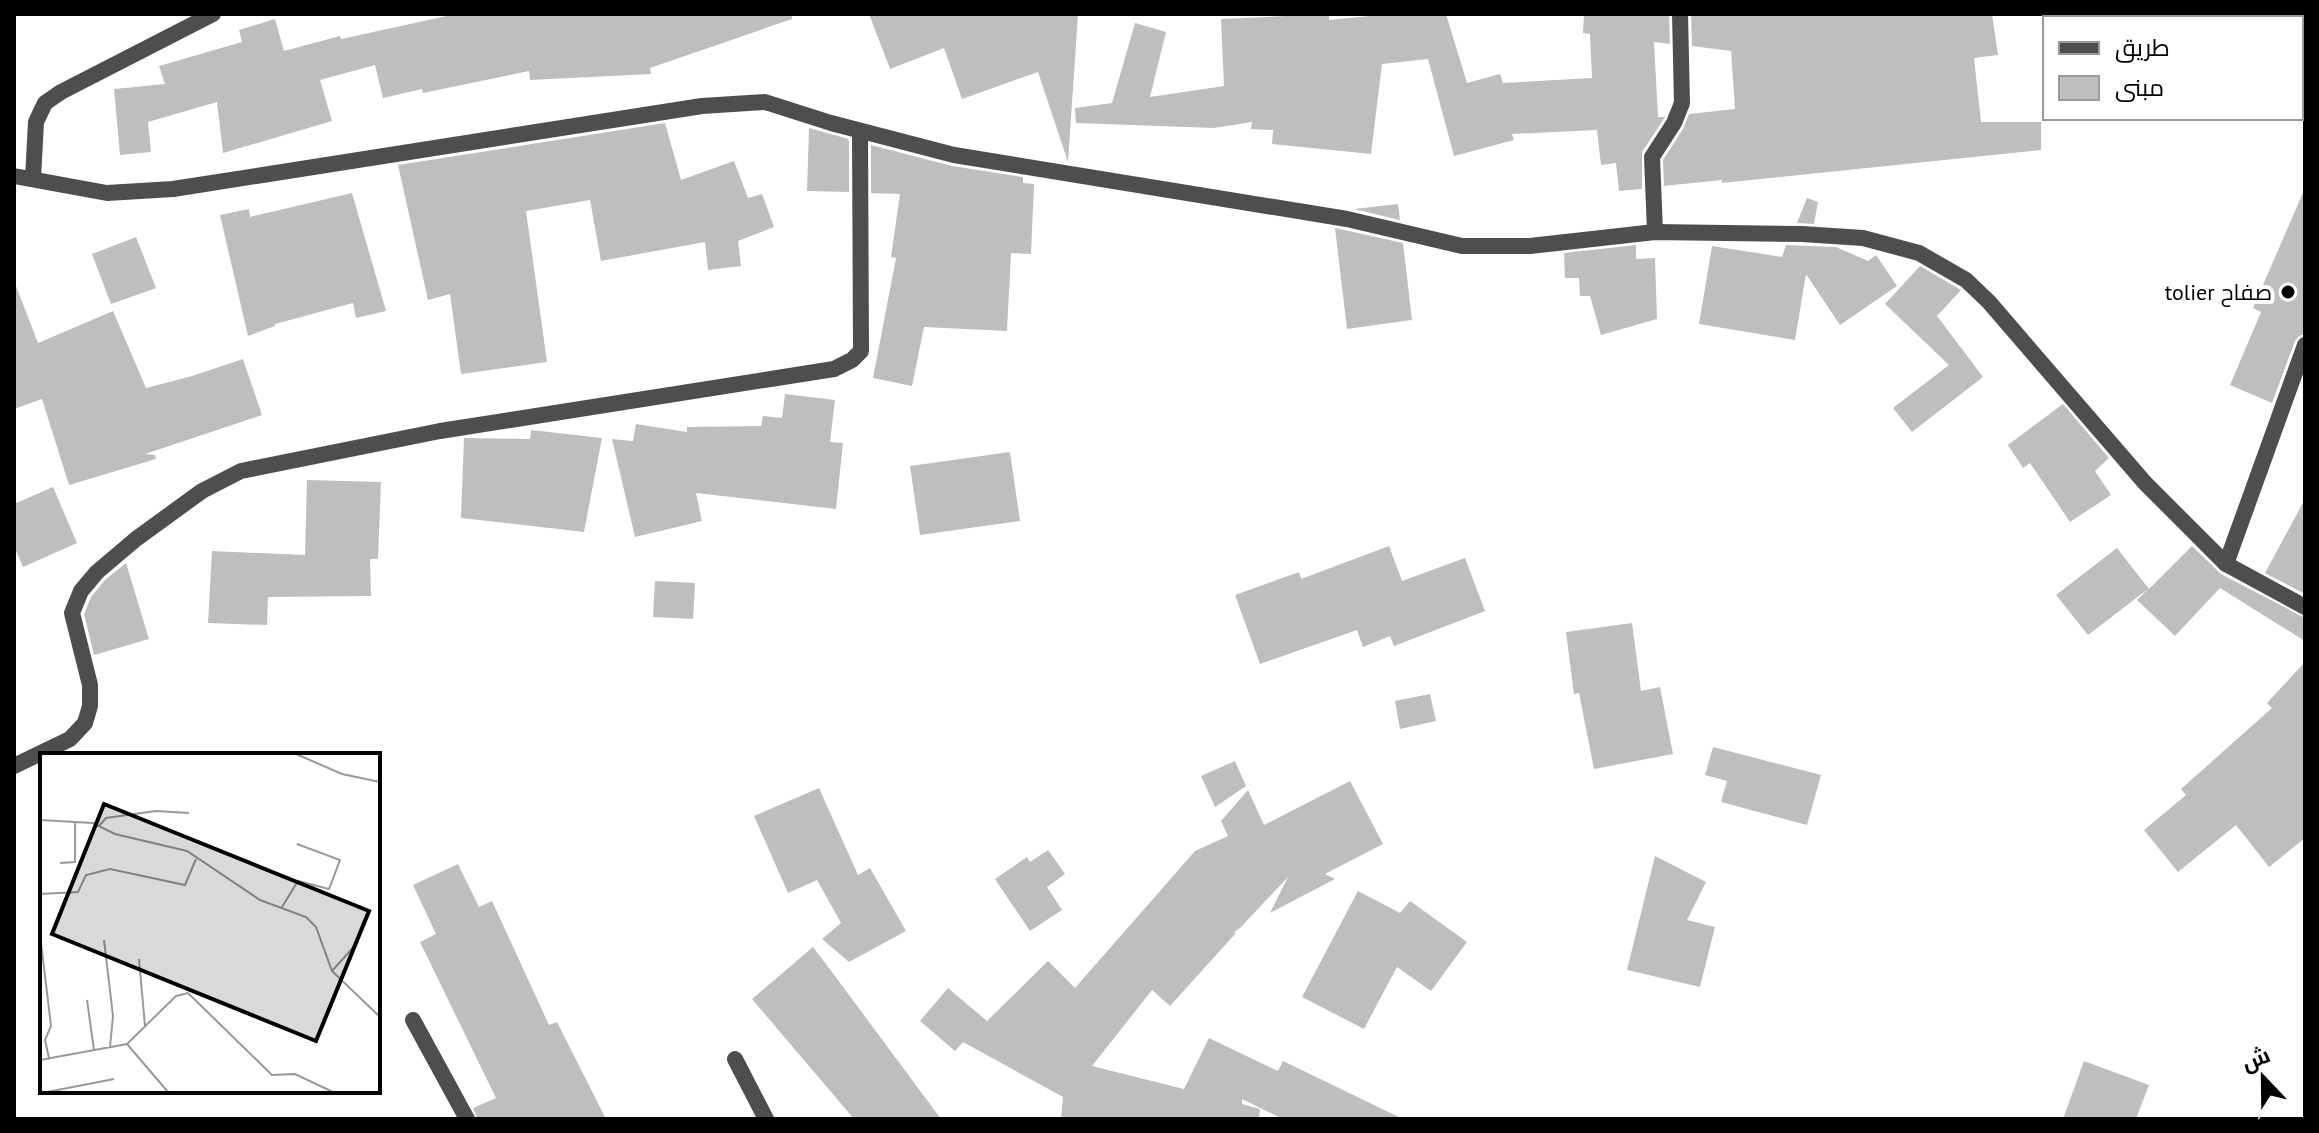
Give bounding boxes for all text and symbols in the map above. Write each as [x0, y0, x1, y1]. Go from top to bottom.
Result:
legend [2043, 16, 2303, 120]
text: طريق [2115, 32, 2170, 63]
text: مبنى [2115, 72, 2164, 103]
place label: tolier صفاح [2165, 278, 2272, 307]
marker: tolier صفاح [2279, 283, 2297, 301]
inset map [40, 753, 380, 1093]
north arrow [2223, 1037, 2303, 1117]
text: ش [2237, 1040, 2274, 1077]

